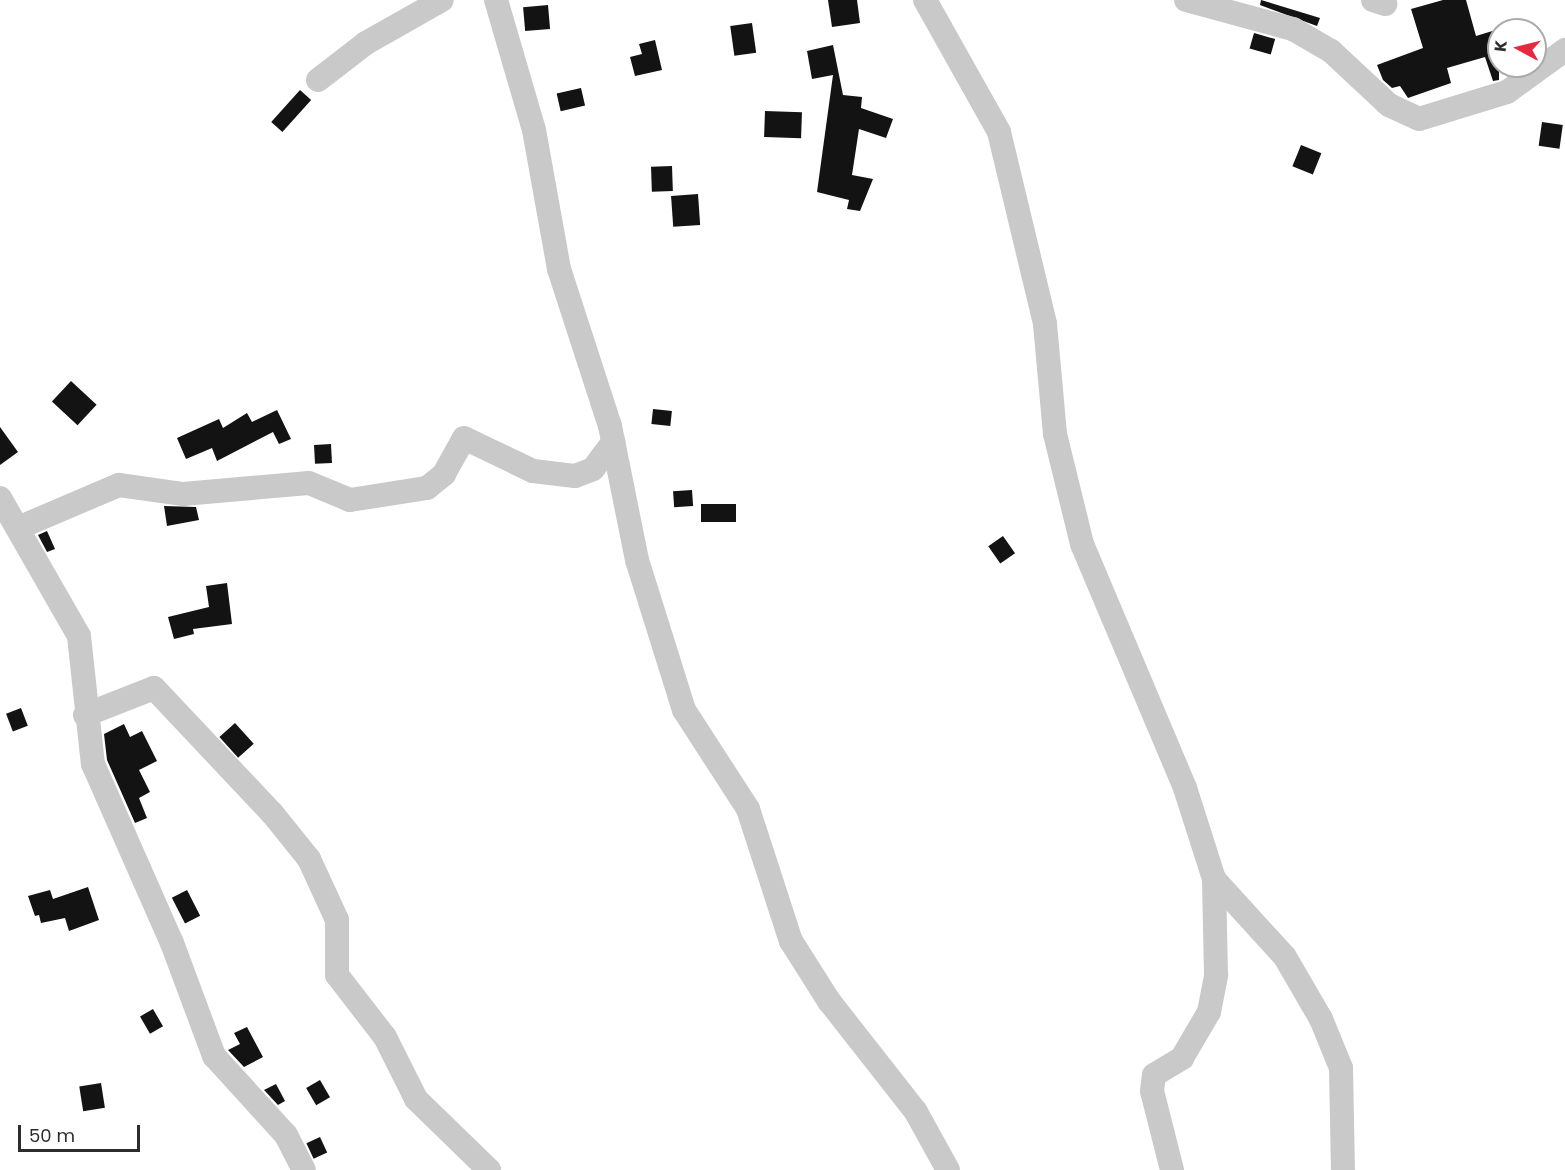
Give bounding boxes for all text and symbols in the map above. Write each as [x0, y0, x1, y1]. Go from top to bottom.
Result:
north arrow [1487, 18, 1547, 78]
text: K [1489, 39, 1513, 53]
scale bar [21, 1113, 142, 1151]
text: 50 m [29, 1123, 75, 1148]

